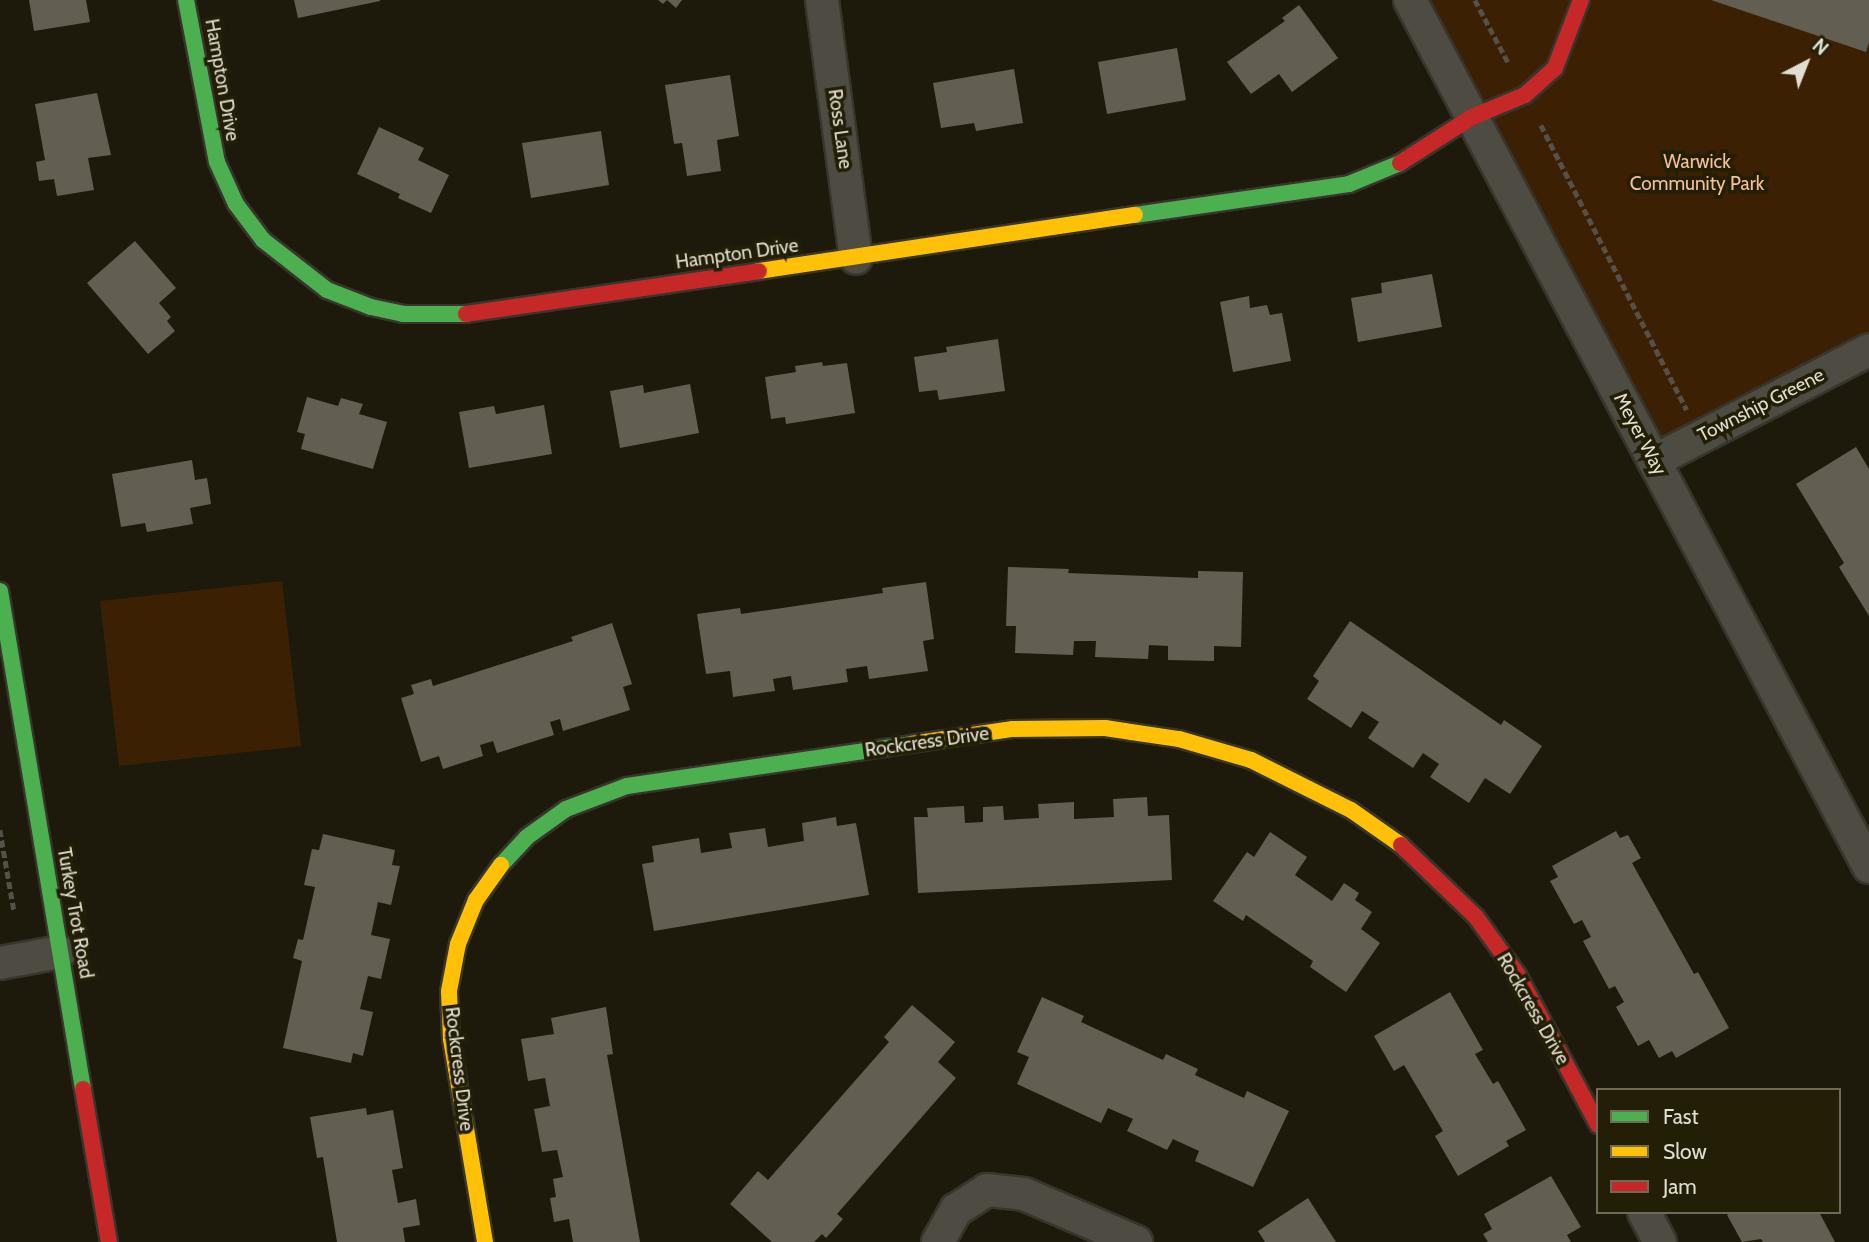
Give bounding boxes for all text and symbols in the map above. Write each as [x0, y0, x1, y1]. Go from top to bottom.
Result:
street label: Hampton Drive [200, 17, 244, 143]
north arrow [1771, 28, 1841, 98]
text: N [1808, 34, 1833, 60]
street label: Ross Lane [823, 88, 857, 170]
park label: Warwick Community Park [1630, 151, 1764, 195]
street label: Hampton Drive [674, 234, 800, 274]
street label: Township Greene [1694, 363, 1828, 447]
street label: Meyer Way [1609, 389, 1671, 479]
street label: Rockcress Drive [864, 722, 990, 762]
street label: Turkey Trot Road [52, 846, 98, 980]
street label: Rockcress Drive [1492, 949, 1574, 1069]
street label: Rockcress Drive [440, 1006, 478, 1132]
legend [1596, 1088, 1841, 1214]
text: Fast [1663, 1104, 1699, 1129]
text: Slow [1663, 1139, 1707, 1164]
text: Jam [1663, 1174, 1697, 1199]

